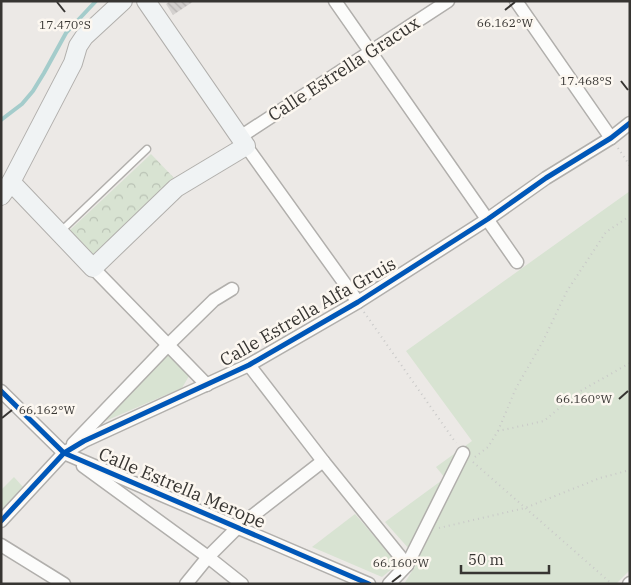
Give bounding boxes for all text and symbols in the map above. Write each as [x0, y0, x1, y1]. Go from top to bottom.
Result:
street label: Calle Estrella Gracux [264, 11, 424, 126]
text: 66.162°W [477, 15, 534, 30]
text: 17.470°S [39, 17, 91, 32]
text: 17.468°S [560, 73, 612, 88]
street label: Calle Estrella Alfa Gruis [216, 252, 400, 371]
text: 66.160°W [556, 391, 613, 406]
text: 66.162°W [19, 402, 76, 417]
street label: Calle Estrella Merope [95, 442, 269, 533]
scale bar [461, 542, 548, 574]
text: 50 m [468, 550, 504, 569]
text: 66.160°W [373, 555, 430, 570]

